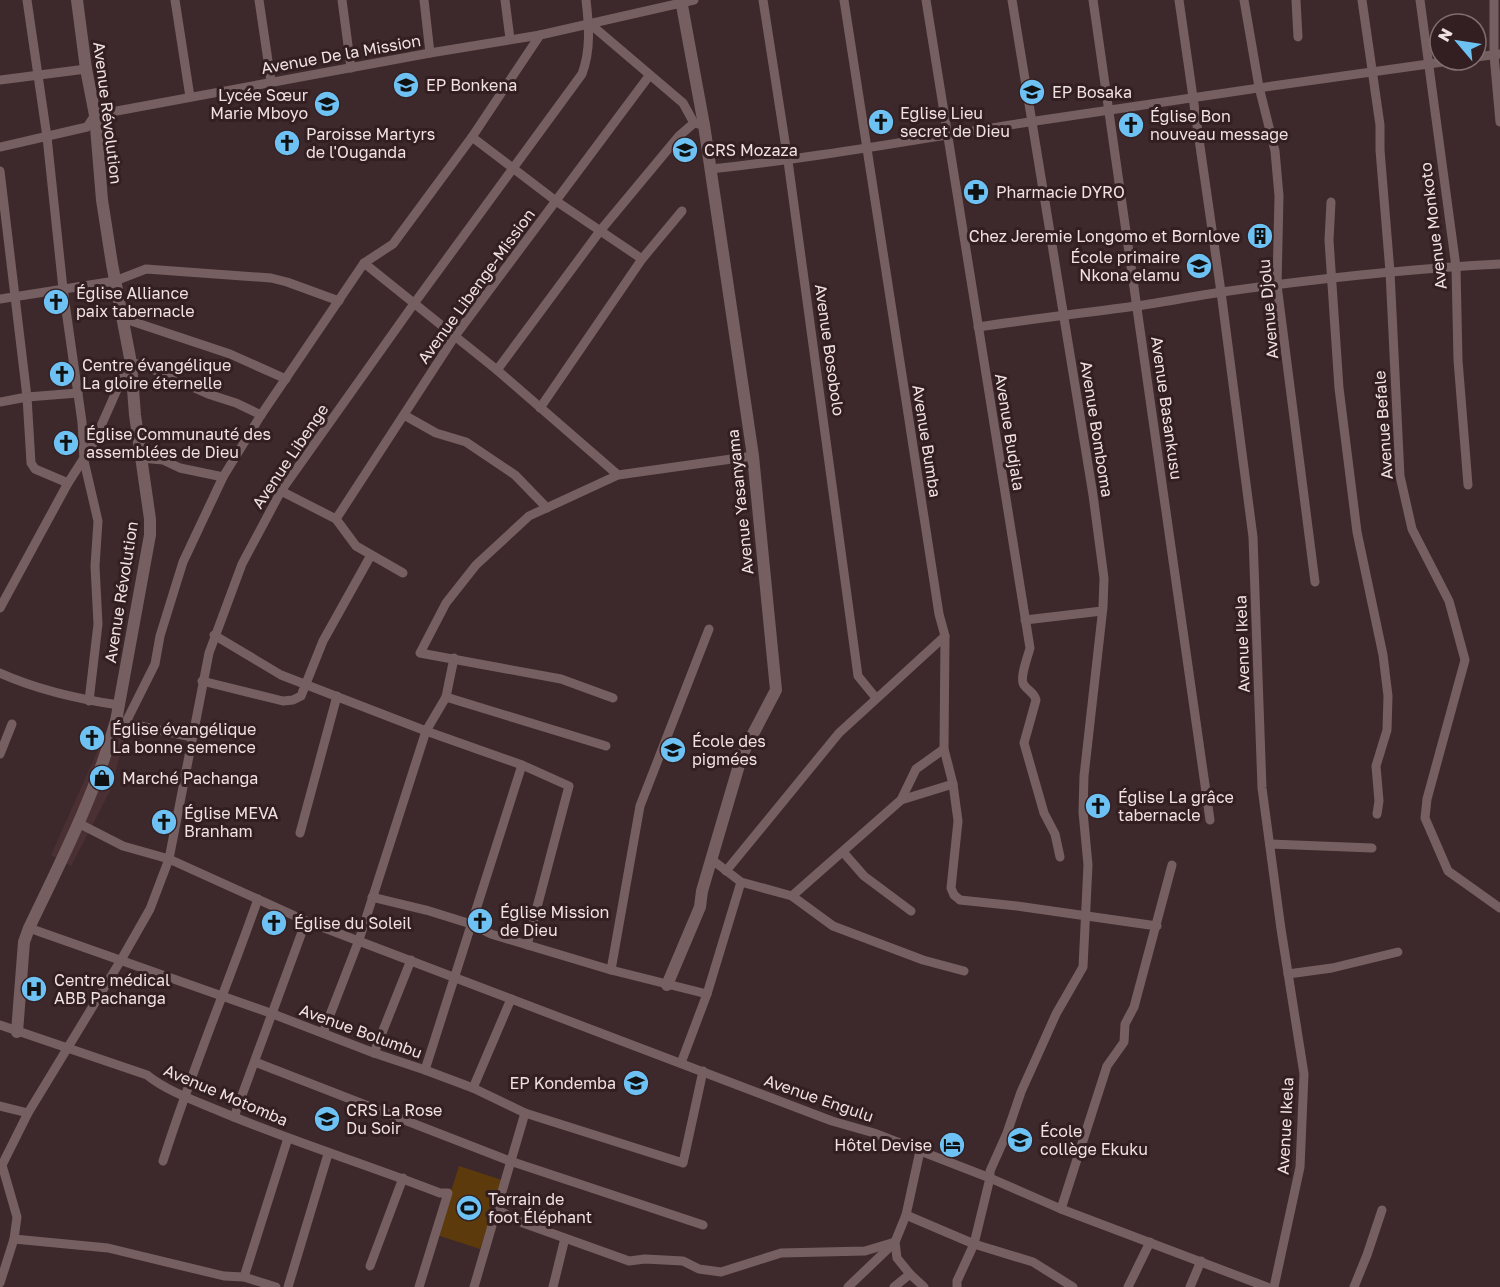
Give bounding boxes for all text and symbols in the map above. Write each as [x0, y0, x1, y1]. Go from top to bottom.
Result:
north arrow [1428, 12, 1488, 72]
text: N [1433, 25, 1457, 45]
street label: Avenue De la Mission [260, 30, 422, 78]
street label: Avenue Révolution [89, 41, 127, 185]
school or university icon: EP Bonkena [391, 70, 421, 100]
place label: EP Bonkena [426, 75, 517, 95]
school or university icon: EP Bosaka [1017, 77, 1047, 107]
place label: EP Bosaka [1052, 82, 1132, 102]
place label: Lycée Sœur Marie Mboyo [210, 85, 308, 123]
school or university icon: Lycée Sœur Marie Mboyo [312, 89, 342, 119]
place label: Eglise Lieu secret de Dieu [900, 103, 1010, 141]
place label: Église Bon nouveau message [1150, 106, 1288, 144]
church icon: Eglise Lieu secret de Dieu [866, 107, 896, 137]
church icon: Église Bon nouveau message [1116, 110, 1146, 140]
place label: Paroisse Martyrs de l'Ouganda [306, 124, 435, 162]
church icon: Paroisse Martyrs de l'Ouganda [272, 128, 302, 158]
school or university icon: CRS Mozaza [670, 135, 700, 165]
place label: CRS Mozaza [704, 140, 798, 160]
street label: Avenue Monkoto [1415, 161, 1451, 291]
pharmacy icon: Pharmacie DYRO [961, 177, 991, 207]
place label: Pharmacie DYRO [996, 182, 1125, 202]
street label: Avenue Libenge-Mission [413, 205, 539, 367]
building icon: Chez Jeremie Longomo et Bornlove [1245, 221, 1275, 251]
place label: Chez Jeremie Longomo et Bornlove [969, 226, 1240, 246]
place label: École primaire Nkona elamu [1071, 247, 1180, 285]
school or university icon: École primaire Nkona elamu [1184, 251, 1214, 281]
street label: Avenue Djolu [1254, 258, 1282, 360]
place label: Église Alliance paix tabernacle [76, 283, 195, 321]
street label: Avenue Bosobolo [811, 283, 849, 417]
church icon: Église Alliance paix tabernacle [41, 287, 71, 317]
street label: Avenue Basankusu [1147, 335, 1187, 481]
place label: Centre évangélique La gloire éternelle [82, 355, 231, 393]
church icon: Centre évangélique La gloire éternelle [47, 359, 77, 389]
street label: Avenue Bomboma [1076, 359, 1118, 499]
street label: Avenue Befale [1369, 370, 1397, 480]
street label: Avenue Budjala [991, 372, 1029, 492]
street label: Avenue Bumba [908, 383, 946, 499]
street label: Avenue Libenge [248, 400, 332, 512]
place label: Église Communauté des assemblées de Dieu [86, 424, 271, 462]
church icon: Église Communauté des assemblées de Dieu [51, 428, 81, 458]
street label: Avenue Yasanyama [722, 428, 758, 576]
street label: Avenue Révolution [100, 520, 142, 664]
street label: Avenue Ikela [1230, 595, 1254, 693]
place label: Église évangélique La bonne semence [112, 719, 256, 757]
church icon: Église évangélique La bonne semence [77, 723, 107, 753]
place label: École des pigmées [692, 731, 766, 769]
school or university icon: École des pigmées [658, 735, 688, 765]
shop icon: Marché Pachanga [87, 763, 117, 793]
place label: Marché Pachanga [122, 768, 258, 788]
place label: Église La grâce tabernacle [1118, 787, 1234, 825]
church icon: Église La grâce tabernacle [1083, 791, 1113, 821]
place label: Église MEVA Branham [184, 803, 279, 841]
church icon: Église MEVA Branham [149, 807, 179, 837]
place label: Église Mission de Dieu [500, 902, 609, 940]
church icon: Église Mission de Dieu [465, 906, 495, 936]
church icon: Église du Soleil [259, 908, 289, 938]
place label: Église du Soleil [294, 913, 412, 933]
place label: Centre médical ABB Pachanga [54, 970, 170, 1008]
hospital icon: Centre médical ABB Pachanga [19, 974, 49, 1004]
street label: Avenue Bolumbu [297, 999, 425, 1063]
street label: Avenue Motomba [161, 1060, 291, 1130]
school or university icon: EP Kondemba [621, 1068, 651, 1098]
street label: Avenue Engulu [762, 1070, 876, 1126]
place label: EP Kondemba [509, 1073, 616, 1093]
street label: Avenue Ikela [1272, 1077, 1298, 1175]
place label: CRS La Rose Du Soir [346, 1100, 442, 1138]
school or university icon: CRS La Rose Du Soir [312, 1104, 342, 1134]
place label: École collège Ekuku [1040, 1121, 1148, 1159]
school or university icon: École collège Ekuku [1005, 1125, 1035, 1155]
hotel icon: Hôtel Devise [937, 1130, 967, 1160]
place label: Hôtel Devise [834, 1135, 932, 1155]
place label: Terrain de foot Éléphant [488, 1189, 592, 1227]
sports icon: Terrain de foot Éléphant [454, 1193, 484, 1223]

